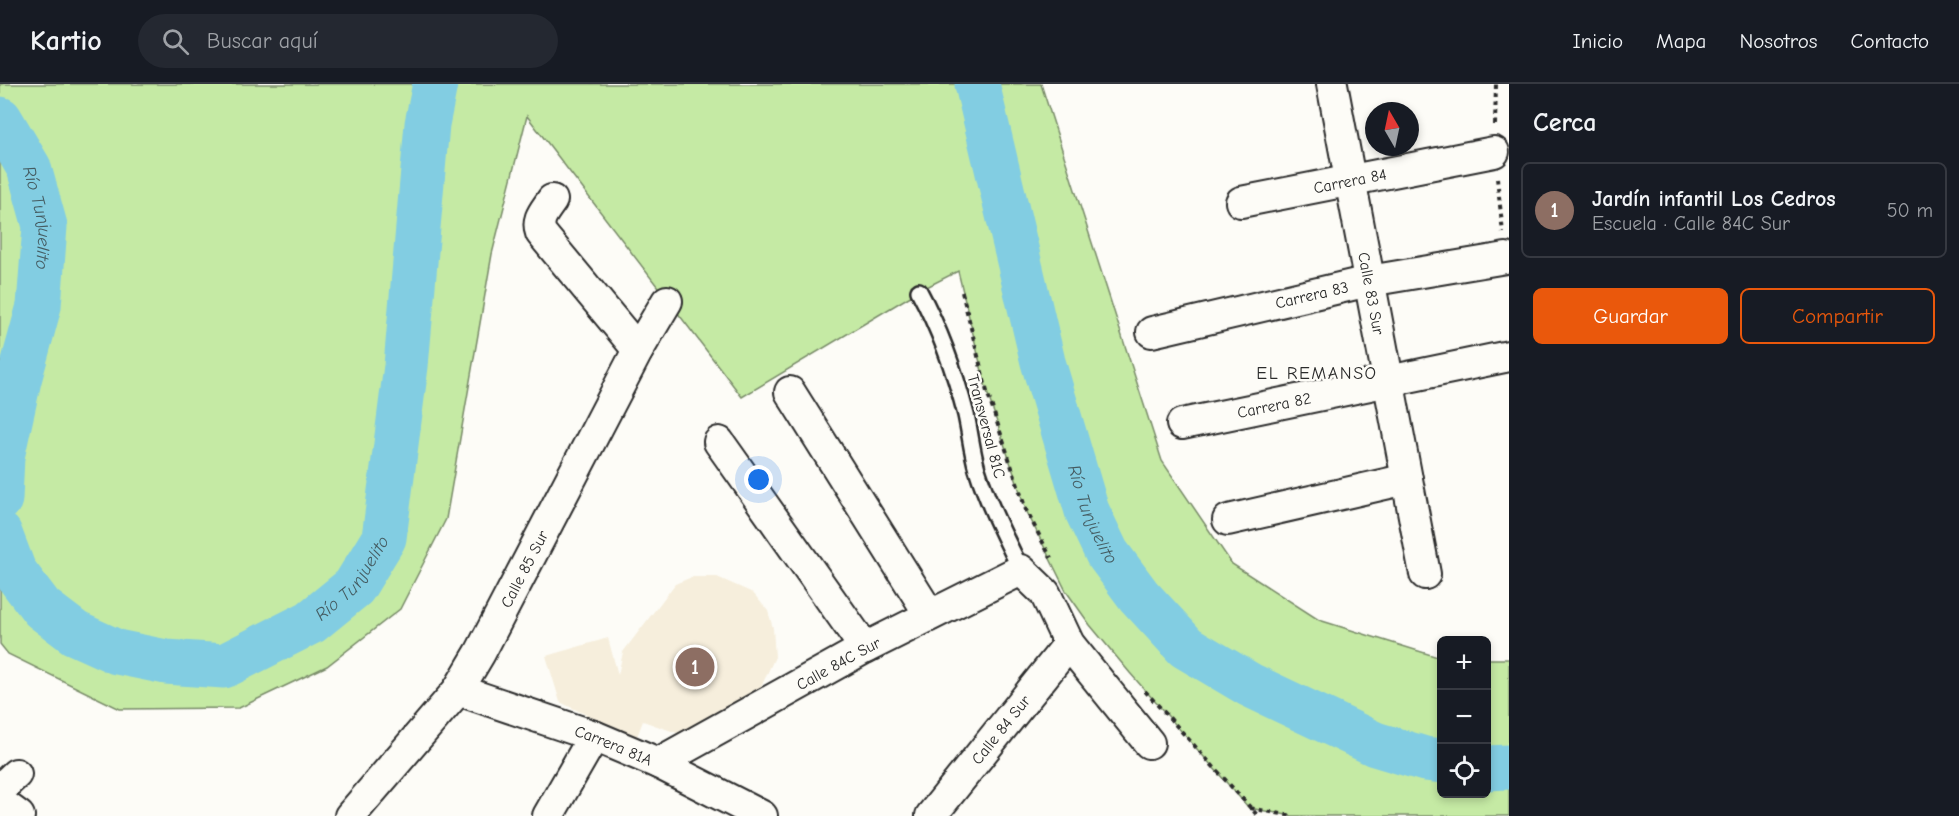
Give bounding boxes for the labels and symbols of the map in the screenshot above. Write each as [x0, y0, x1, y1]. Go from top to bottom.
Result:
north arrow [1365, 102, 1419, 156]
water label: Río Tunjuelito [18, 164, 55, 270]
street label: Carrera 84 [1312, 165, 1388, 197]
street label: Calle 83 Sur [1354, 251, 1387, 337]
street label: Carrera 83 [1274, 278, 1350, 313]
district label: EL REMANSO [1256, 363, 1378, 384]
street label: Transversal 81C [963, 372, 1009, 480]
street label: Carrera 82 [1236, 389, 1313, 422]
water label: Río Tunjuelito [1063, 462, 1122, 568]
your location [744, 465, 773, 494]
street label: Calle 85 Sur [497, 527, 553, 611]
water label: Río Tunjuelito [311, 532, 394, 625]
street label: Calle 84C Sur [794, 634, 884, 694]
pin: 1 [676, 644, 714, 690]
street label: Calle 84 Sur [968, 691, 1035, 768]
street label: Carrera 81A [572, 722, 655, 770]

